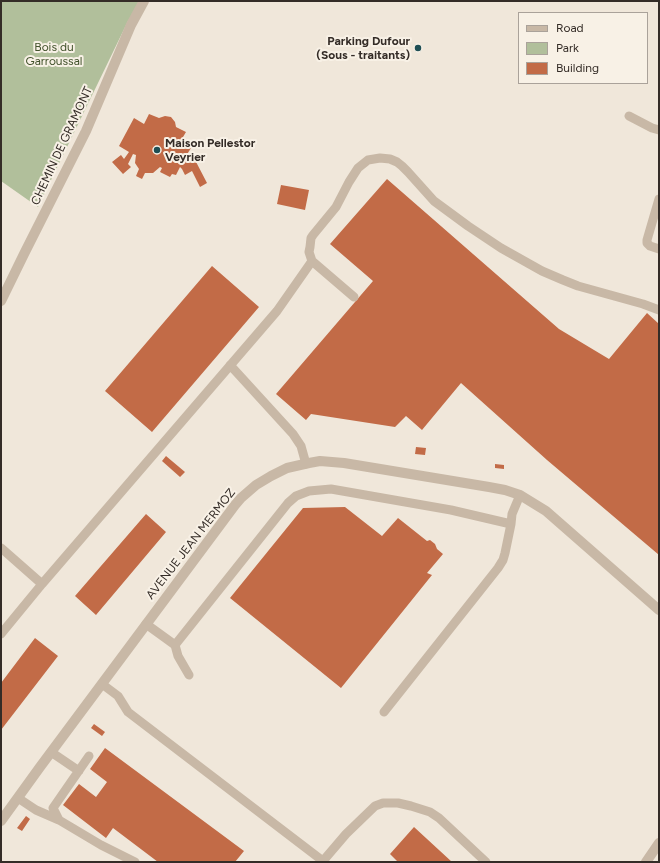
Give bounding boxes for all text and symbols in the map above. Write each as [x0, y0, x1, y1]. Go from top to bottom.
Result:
legend [518, 12, 648, 84]
text: Road [556, 21, 584, 35]
place label: Parking Dufour (Sous - traitants) [316, 34, 410, 62]
park label: Bois du Garroussal [26, 40, 82, 68]
text: Park [556, 41, 579, 55]
marker: Parking Dufour (Sous - traitants) [413, 43, 423, 53]
text: Building [556, 61, 599, 75]
street label: CHEMIN DE GRAMONT [28, 85, 96, 207]
place label: Maison Pellestor Veyrier [165, 136, 255, 164]
marker: Maison Pellestor Veyrier [152, 145, 162, 155]
street label: AVENUE JEAN MERMOZ [143, 486, 239, 602]

